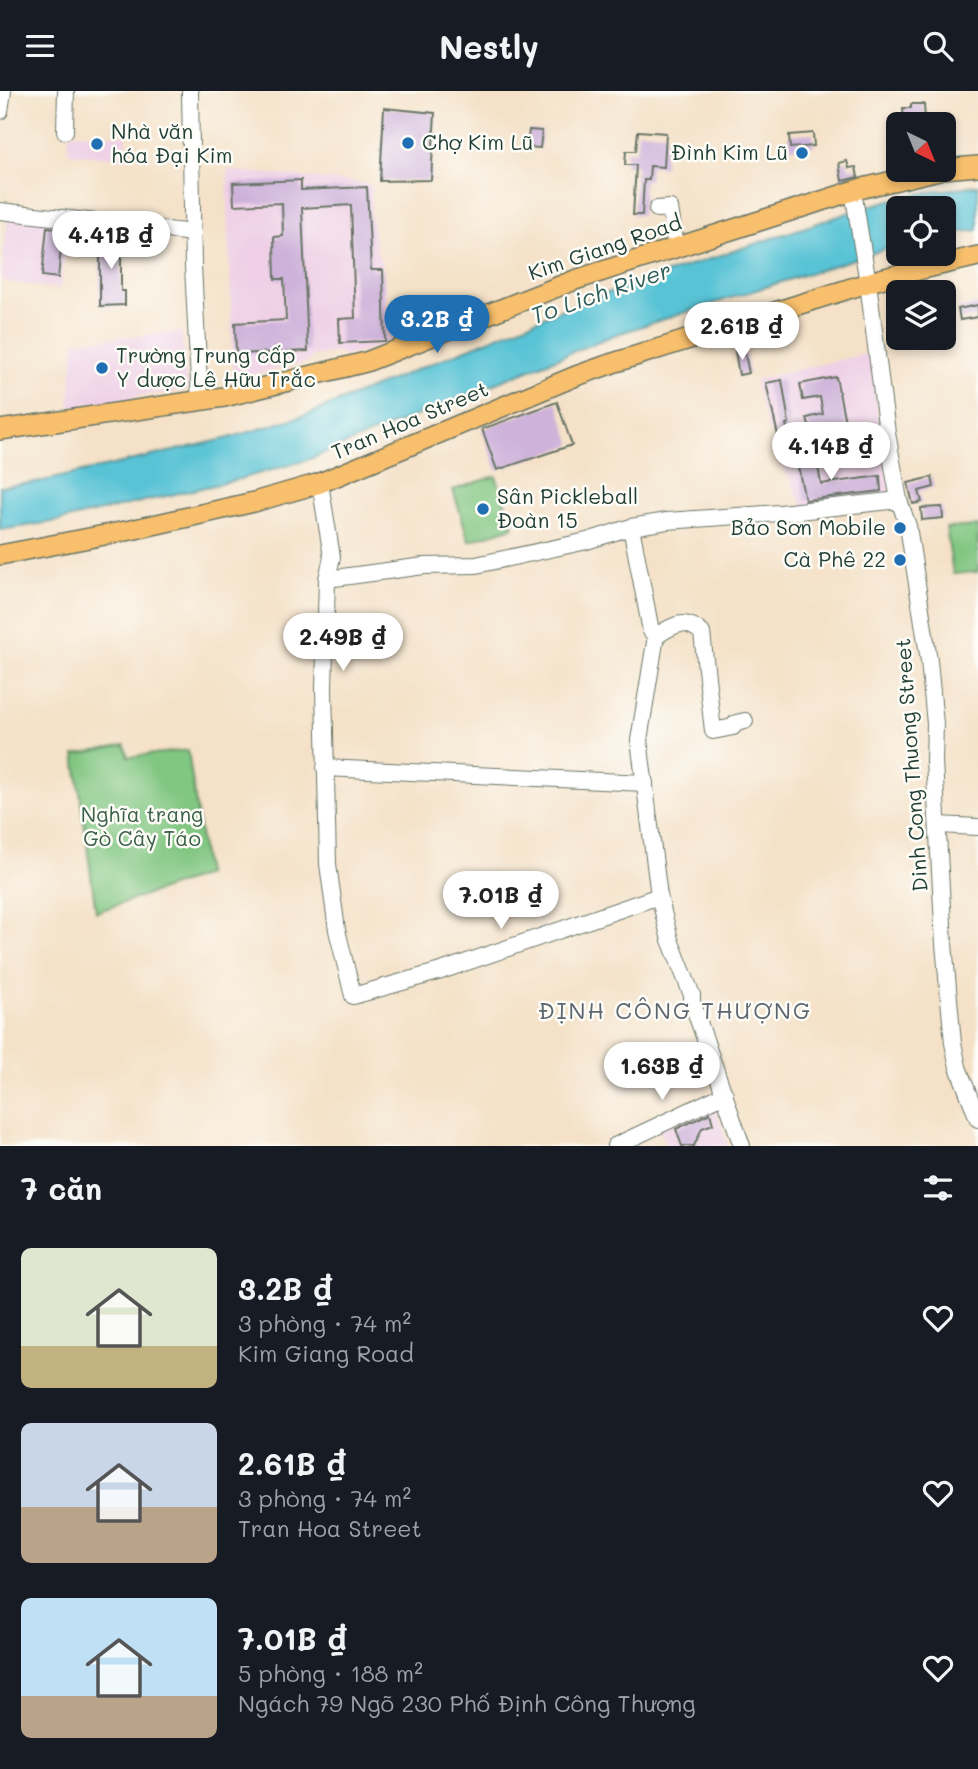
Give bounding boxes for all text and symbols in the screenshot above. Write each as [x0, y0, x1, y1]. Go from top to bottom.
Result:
text: Nestly [439, 25, 539, 67]
icon: menu [21, 27, 59, 65]
icon: search [919, 27, 957, 65]
north arrow [886, 112, 956, 182]
map controls [886, 112, 956, 350]
place label: Nhà văn hóa Đại Kim [111, 117, 232, 168]
place label: Chợ Kim Lũ [422, 128, 533, 155]
marker: Chợ Kim Lũ [400, 135, 416, 151]
marker: Nhà văn hóa Đại Kim [89, 136, 105, 152]
place label: Đình Kim Lũ [671, 138, 788, 165]
marker: Đình Kim Lũ [794, 145, 810, 161]
button: locate [886, 196, 956, 266]
street label: Kim Giang Road [524, 208, 685, 285]
pin: 4.41B ₫ [46, 211, 176, 271]
text: 4.41B ₫ [68, 219, 154, 249]
water label: To Lich River [527, 254, 675, 330]
button: layers [886, 280, 956, 350]
pin: 3.2B ₫ [380, 295, 494, 355]
text: 3.2B ₫ [400, 303, 474, 333]
pin: 2.61B ₫ [677, 303, 807, 362]
text: 2.61B ₫ [700, 310, 784, 340]
place label: Trường Trung cấp Y dược Lê Hữu Trắc [116, 341, 316, 392]
marker: Trường Trung cấp Y dược Lê Hữu Trắc [94, 360, 110, 376]
street label: Tran Hoa Street [327, 374, 492, 465]
pin: 4.14B ₫ [766, 423, 896, 482]
text: 4.14B ₫ [788, 430, 874, 460]
place label: Sân Pickleball Đoàn 15 [497, 482, 638, 533]
marker: Sân Pickleball Đoàn 15 [475, 501, 491, 517]
place label: Bảo Sơn Mobile [731, 513, 886, 540]
marker: Bảo Sơn Mobile [892, 520, 908, 536]
place label: Cà Phê 22 [783, 545, 886, 572]
marker: Cà Phê 22 [892, 552, 908, 568]
pin: 2.49B ₫ [278, 613, 408, 673]
text: 2.49B ₫ [299, 621, 387, 651]
street label: Dinh Cong Thuong Street [888, 638, 933, 893]
park label: Nghĩa trang Gò Cây Táo [81, 800, 203, 851]
pin: 7.01B ₫ [436, 871, 566, 931]
text: 7.01B ₫ [459, 879, 543, 909]
district label: ĐỊNH CÔNG THƯỢNG [538, 995, 812, 1025]
pin: 1.63B ₫ [597, 1042, 727, 1102]
text: 1.63B ₫ [620, 1050, 704, 1080]
text: 7 căn [21, 1168, 102, 1208]
icon: filters [919, 1169, 957, 1207]
text: 3.2B ₫ [238, 1268, 333, 1308]
icon: home [77, 1276, 161, 1360]
icon: heart [919, 1299, 957, 1337]
text: 3 phòng · 74 m² [238, 1308, 411, 1338]
text: Kim Giang Road [238, 1338, 414, 1368]
text: 2.61B ₫ [238, 1443, 347, 1483]
icon: home [77, 1451, 161, 1535]
icon: heart [919, 1474, 957, 1512]
text: 3 phòng · 74 m² [238, 1483, 411, 1513]
text: Tran Hoa Street [238, 1513, 422, 1543]
text: 7.01B ₫ [238, 1618, 348, 1658]
icon: home [77, 1626, 161, 1710]
icon: heart [919, 1649, 957, 1687]
text: 5 phòng · 188 m² [238, 1658, 423, 1688]
text: Ngách 79 Ngõ 230 Phố Định Công Thượng [238, 1688, 696, 1718]

